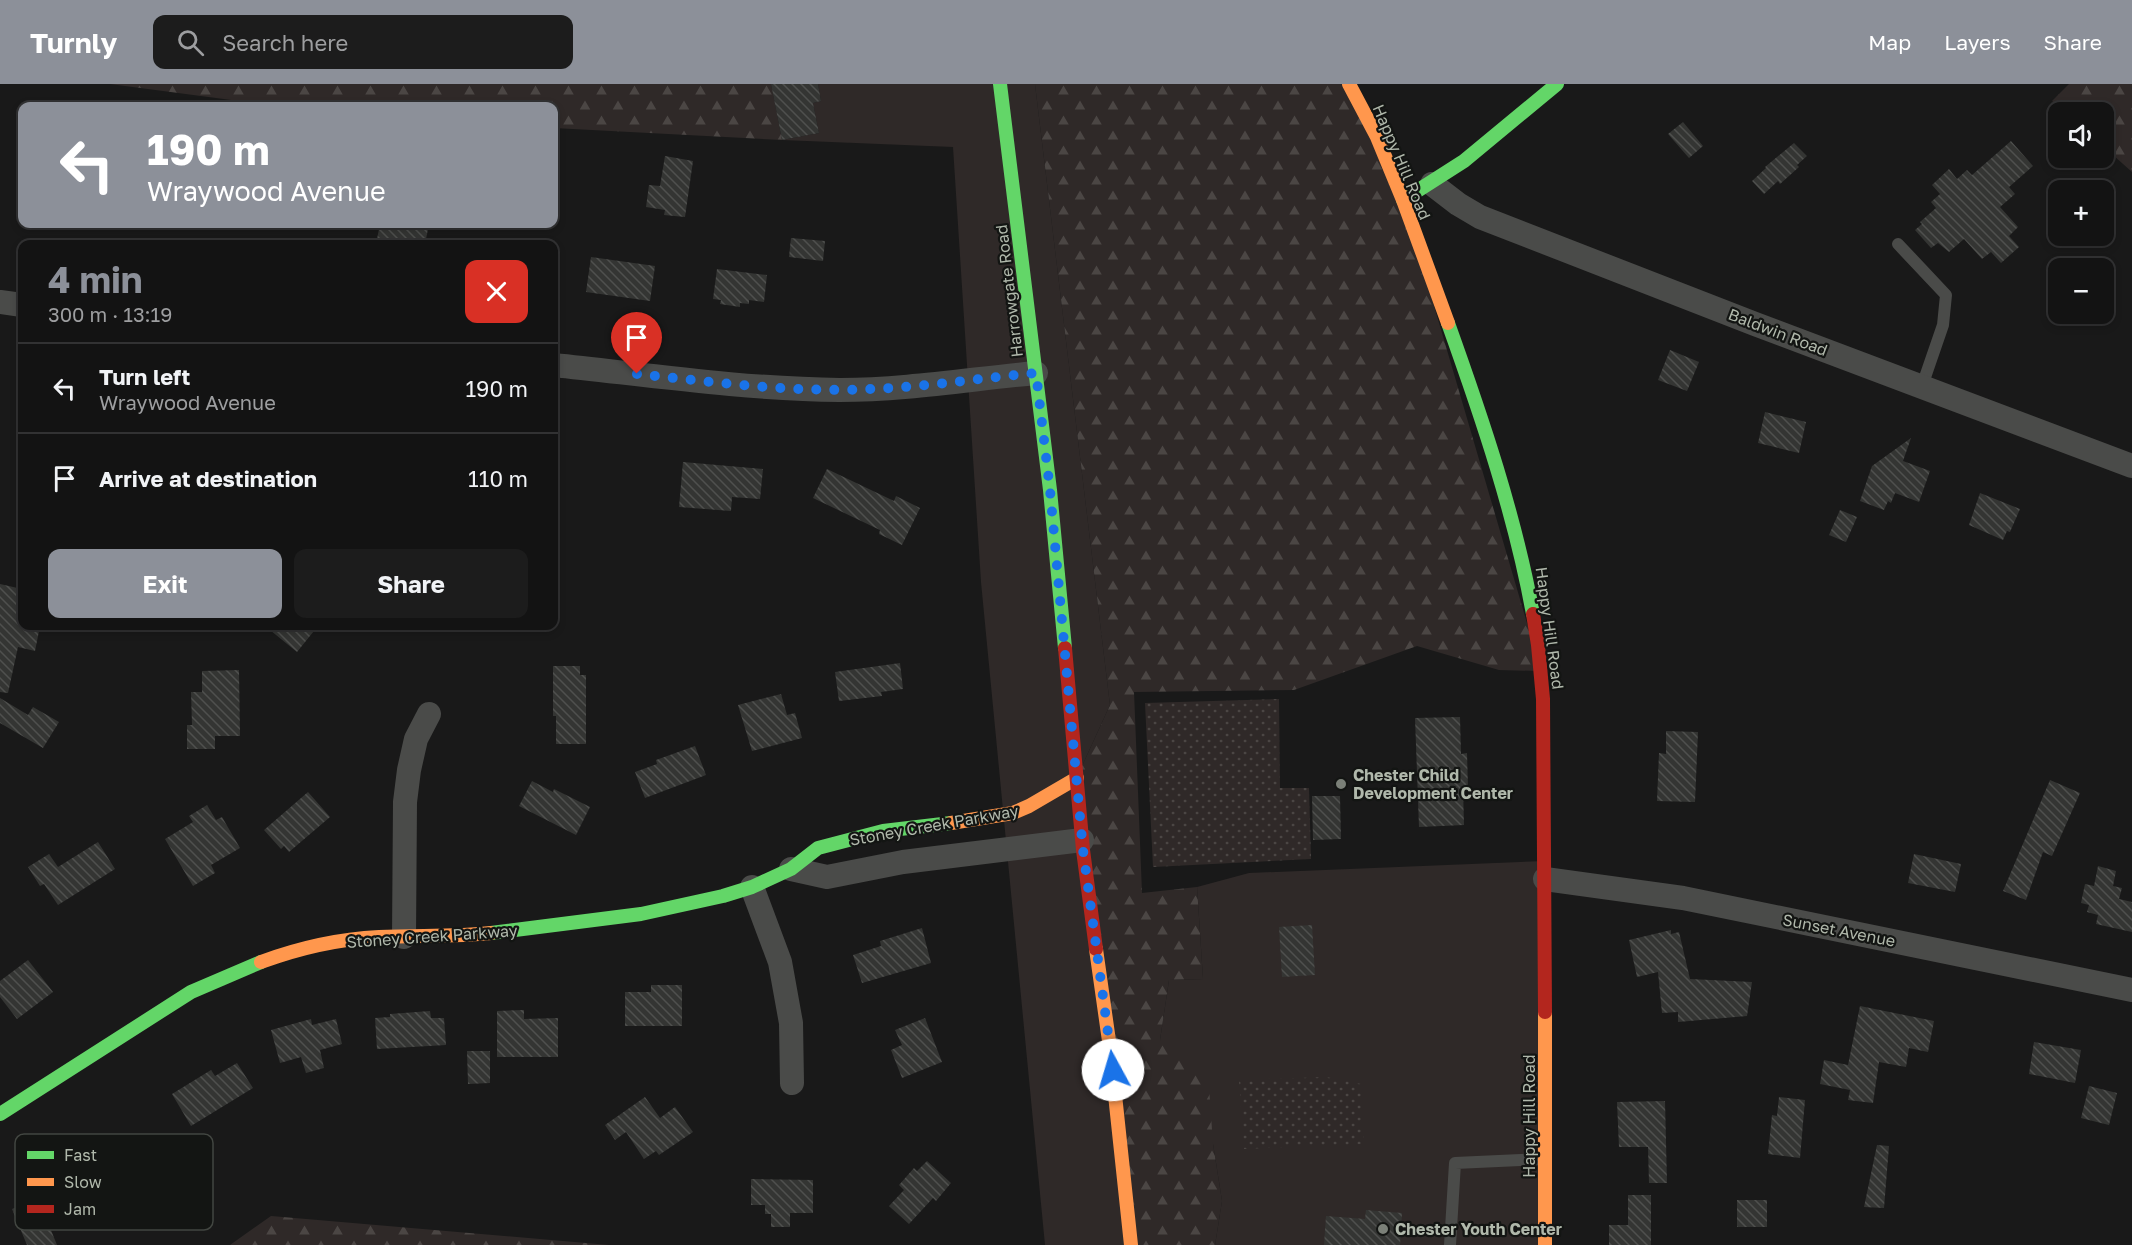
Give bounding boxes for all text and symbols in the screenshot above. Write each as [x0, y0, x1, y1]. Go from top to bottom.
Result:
search box [153, 15, 573, 69]
text: Turnly [30, 26, 117, 59]
icon: search [174, 26, 207, 59]
text: Search here [222, 29, 348, 56]
text: Map [1868, 29, 1911, 55]
text: Layers [1944, 29, 2011, 55]
text: Share [2044, 29, 2102, 55]
street label: Happy Hill Road [1369, 101, 1435, 223]
map controls [2048, 102, 2114, 324]
button: sound [2048, 102, 2114, 168]
text: 190 m [147, 124, 270, 174]
icon: left [48, 126, 126, 204]
text: Wraywood Avenue [147, 175, 386, 207]
button: + [2048, 180, 2114, 246]
street label: Harrowgate Road [991, 224, 1027, 358]
text: 4 min [48, 258, 143, 301]
button: − [2048, 258, 2114, 324]
button: close [465, 260, 528, 323]
text: 300 m · 13:19 [48, 302, 172, 326]
street label: Baldwin Road [1725, 304, 1831, 360]
pin [611, 312, 662, 374]
icon: arrive [620, 321, 653, 354]
text: Turn left [99, 363, 190, 390]
icon: left [48, 372, 81, 405]
text: 190 m [465, 375, 528, 402]
text: Wraywood Avenue [99, 390, 276, 414]
icon: arrive [48, 462, 81, 495]
text: Arrive at destination [99, 465, 317, 492]
text: 110 m [468, 465, 528, 492]
button: Exit [48, 549, 282, 618]
button: Share [294, 549, 528, 618]
street label: Happy Hill Road [1532, 565, 1568, 691]
place label: Chester Child Development Center [1353, 765, 1513, 803]
marker: Chester Child Development Center [1334, 777, 1348, 791]
street label: Stoney Creek Parkway [848, 800, 1020, 850]
street label: Sunset Avenue [1781, 909, 1897, 951]
street label: Stoney Creek Parkway [346, 920, 518, 952]
position arrow [1081, 1038, 1145, 1102]
street label: Happy Hill Road [1519, 1054, 1539, 1178]
legend [15, 1134, 213, 1230]
text: Fast [64, 1145, 97, 1165]
text: Slow [64, 1172, 102, 1192]
text: Jam [64, 1199, 96, 1219]
place label: Chester Youth Center [1395, 1219, 1562, 1239]
marker: Chester Youth Center [1376, 1222, 1390, 1236]

